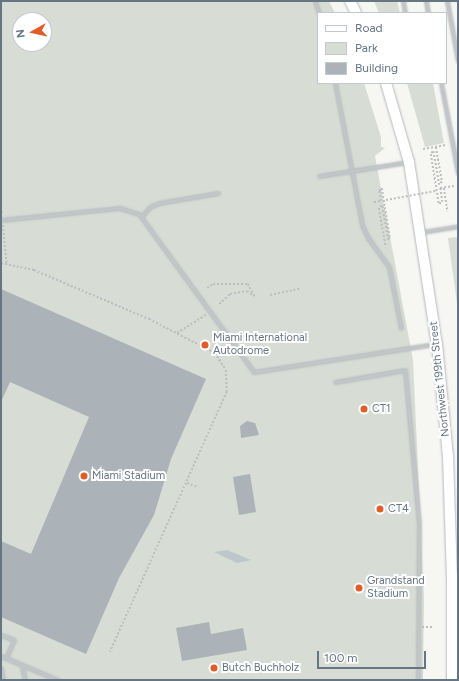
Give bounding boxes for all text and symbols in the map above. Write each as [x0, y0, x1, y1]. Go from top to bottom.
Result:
north arrow [12, 12, 52, 52]
legend [317, 12, 447, 84]
text: Road [355, 21, 383, 35]
text: N [14, 28, 28, 39]
text: Park [355, 41, 378, 55]
text: Building [355, 61, 398, 75]
street label: Northwest 199th Street [427, 321, 453, 437]
place label: Miami International Autodrome [213, 332, 307, 358]
marker: Miami International Autodrome [200, 340, 210, 350]
place label: CT1 [372, 402, 391, 416]
marker: CT1 [359, 404, 369, 414]
place label: Miami Stadium [92, 469, 165, 483]
marker: Miami Stadium [79, 471, 89, 481]
place label: CT4 [388, 502, 409, 516]
marker: CT4 [375, 504, 385, 514]
place label: Grandstand Stadium [367, 575, 425, 601]
marker: Grandstand Stadium [354, 583, 364, 593]
scale bar [319, 643, 428, 669]
text: 100 m [324, 651, 358, 665]
place label: Butch Buchholz [222, 661, 299, 675]
marker: Butch Buchholz [209, 663, 219, 673]

